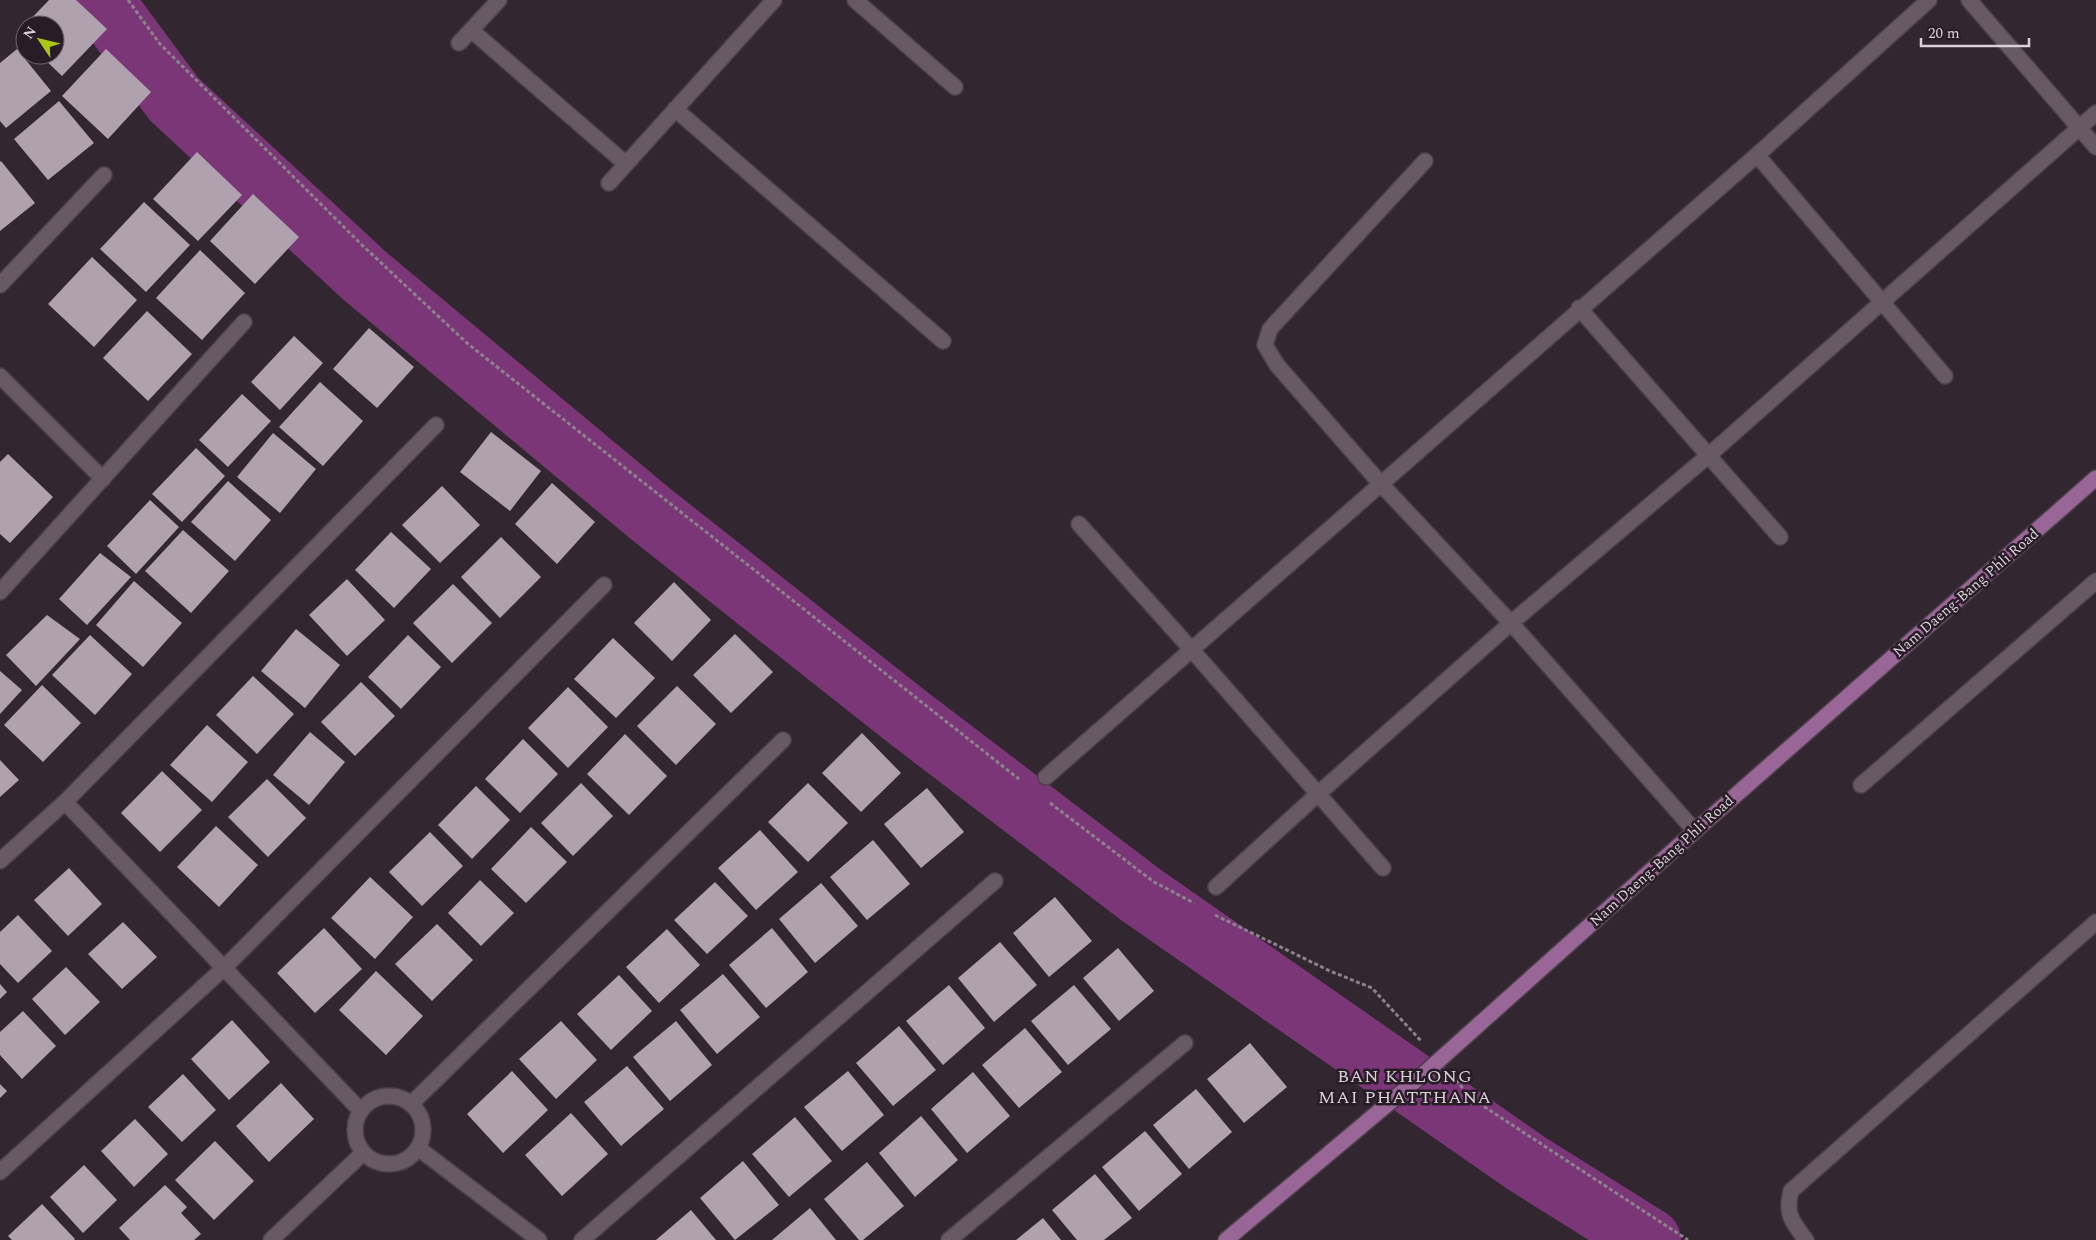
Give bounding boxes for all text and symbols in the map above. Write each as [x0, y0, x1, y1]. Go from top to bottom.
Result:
north arrow [15, 15, 65, 65]
scale bar [1921, 15, 2028, 47]
text: N [18, 22, 42, 44]
text: 20 m [1928, 22, 1960, 45]
street label: Nam Daeng-Bang Phli Road [1888, 523, 2044, 663]
street label: Nam Daeng-Bang Phli Road [1585, 790, 1739, 932]
district label: BAN KHLONG MAI PHATTHANA [1318, 1063, 1492, 1111]

